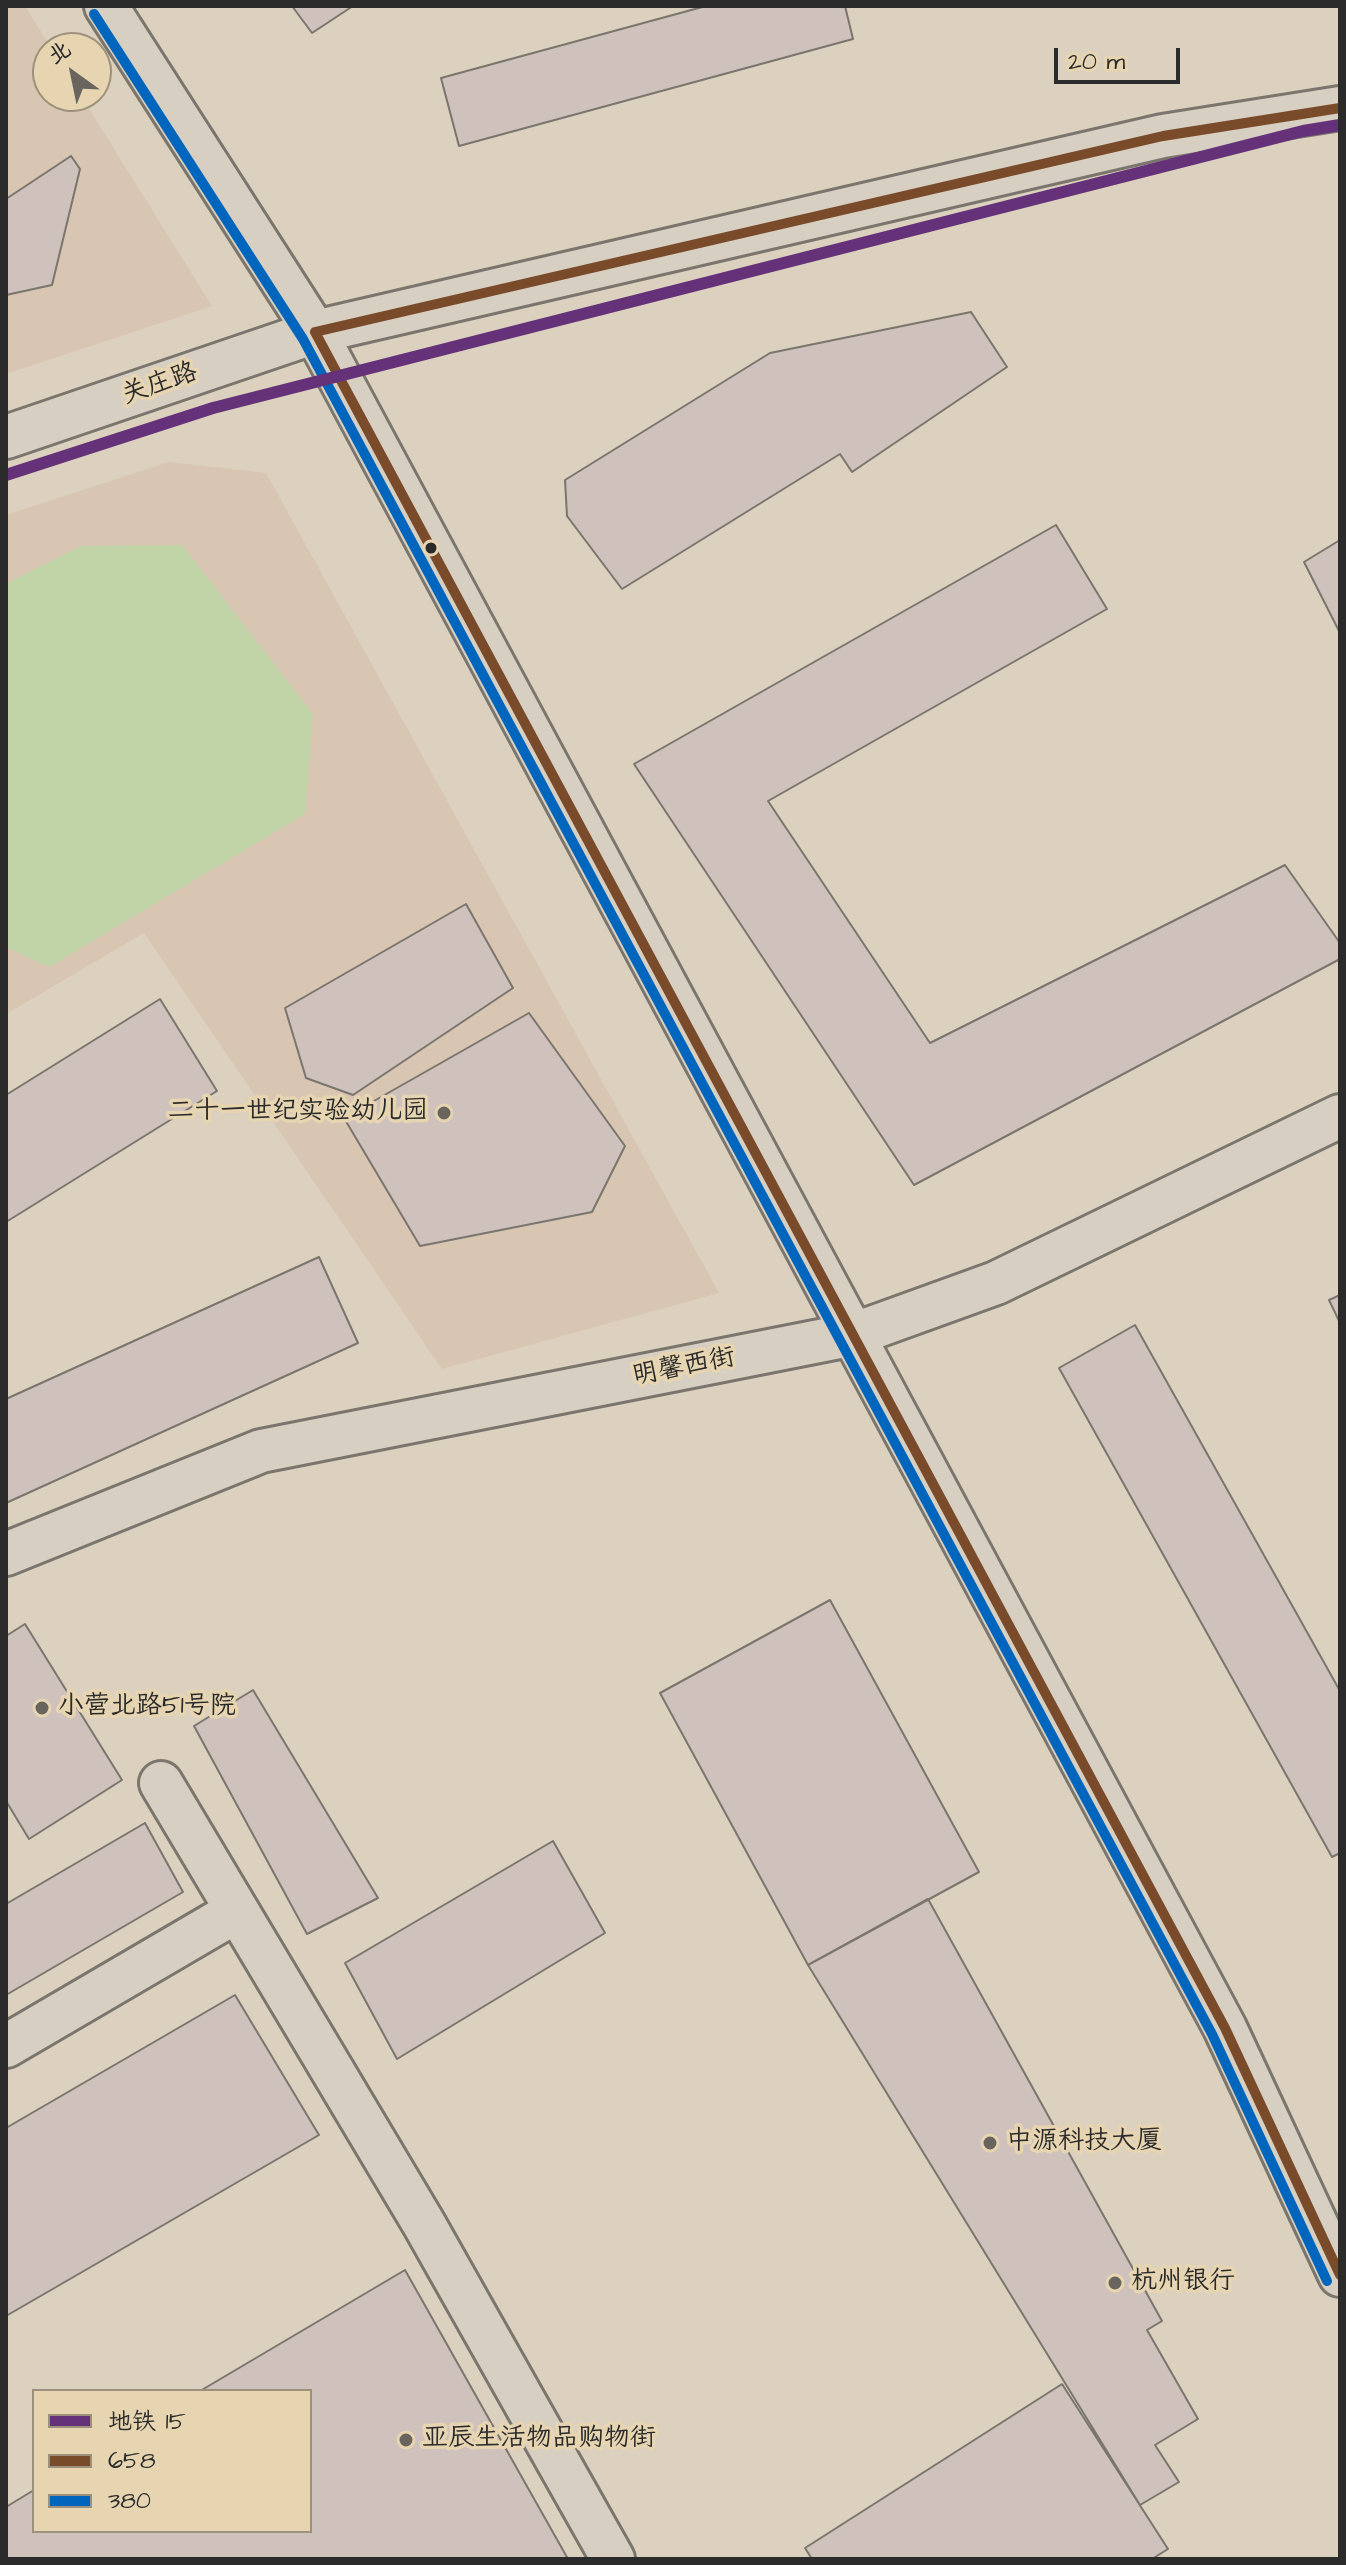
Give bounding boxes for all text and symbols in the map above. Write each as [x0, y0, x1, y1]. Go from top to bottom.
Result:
north arrow [32, 32, 112, 112]
scale bar [1058, 32, 1184, 82]
text: 北 [42, 34, 77, 72]
text: 20 m [1068, 45, 1125, 79]
street label: 关庄路 [118, 358, 202, 412]
unlabelled marker [423, 540, 439, 556]
place label: 二十一世纪实验幼儿园 [168, 1097, 428, 1129]
marker: 二十一世纪实验幼儿园 [435, 1104, 453, 1122]
street label: 明馨西街 [630, 1343, 738, 1393]
place label: 小营北路51号院 [58, 1692, 236, 1724]
marker: 小营北路51号院 [33, 1699, 51, 1717]
place label: 中源科技大厦 [1006, 2127, 1162, 2159]
marker: 中源科技大厦 [981, 2134, 999, 2152]
place label: 杭州银行 [1131, 2267, 1235, 2299]
marker: 杭州银行 [1106, 2274, 1124, 2292]
legend [32, 2389, 312, 2533]
text: 地铁 15 [108, 2405, 186, 2439]
place label: 亚辰生活物品购物街 [422, 2424, 656, 2456]
marker: 亚辰生活物品购物街 [397, 2431, 415, 2449]
text: 658 [108, 2444, 156, 2478]
text: 380 [108, 2484, 151, 2518]

